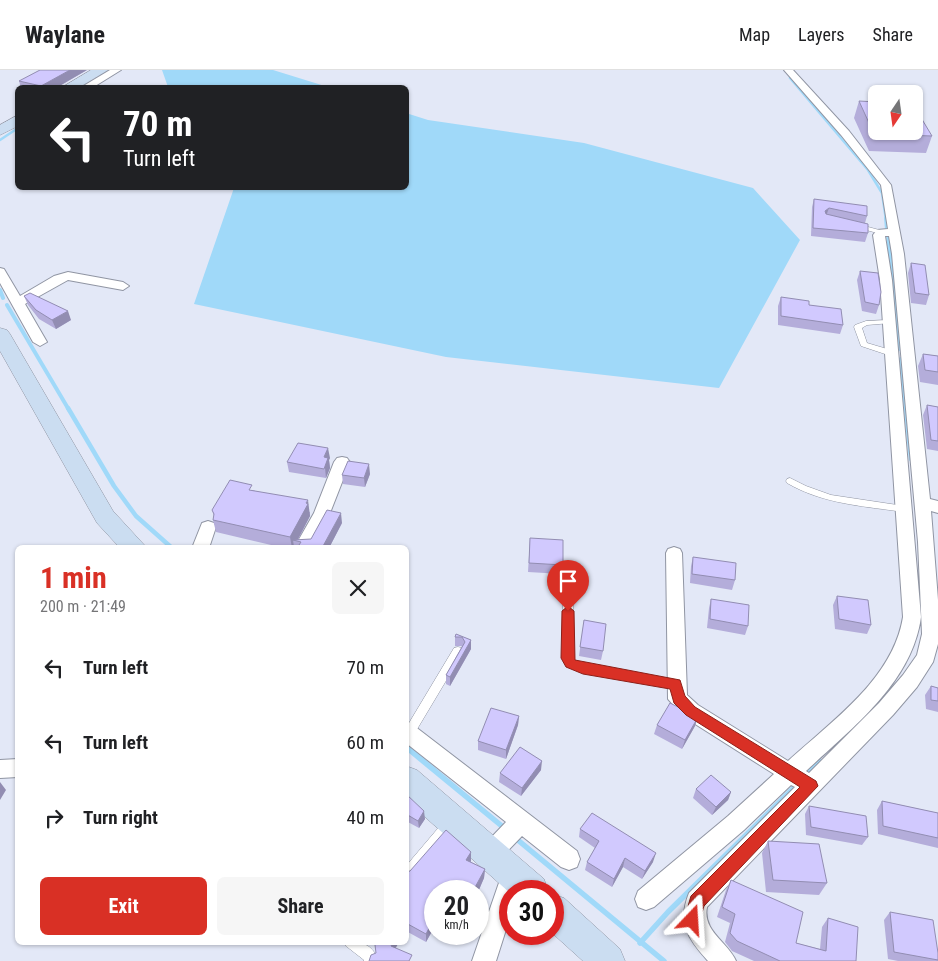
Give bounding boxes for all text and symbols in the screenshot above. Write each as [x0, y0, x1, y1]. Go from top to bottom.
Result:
text: Waylane [25, 21, 105, 49]
text: Map [739, 24, 770, 45]
text: Layers [798, 24, 845, 45]
text: Share [873, 24, 913, 45]
north arrow [868, 85, 922, 140]
map controls [868, 85, 923, 140]
text: 70 m [123, 104, 192, 145]
icon: left [40, 105, 105, 170]
text: Turn left [123, 146, 195, 171]
text: 1 min [40, 560, 107, 595]
pin [547, 560, 589, 611]
button: close [332, 562, 384, 614]
icon: arrive [554, 567, 582, 595]
text: 200 m · 21:49 [40, 597, 126, 616]
icon: left [40, 654, 68, 682]
text: Turn left [83, 656, 148, 679]
text: 70 m [347, 656, 384, 679]
icon: left [40, 729, 68, 757]
text: Turn left [83, 731, 148, 754]
text: 60 m [347, 731, 384, 754]
icon: right [40, 804, 68, 832]
text: Turn right [83, 806, 158, 829]
text: 40 m [347, 806, 384, 829]
button: Exit [40, 877, 207, 935]
button: Share [217, 877, 384, 935]
speed limit sign: 30 [499, 880, 564, 945]
text: 20 [444, 892, 469, 921]
position arrow [665, 893, 717, 945]
text: km/h [444, 918, 469, 932]

